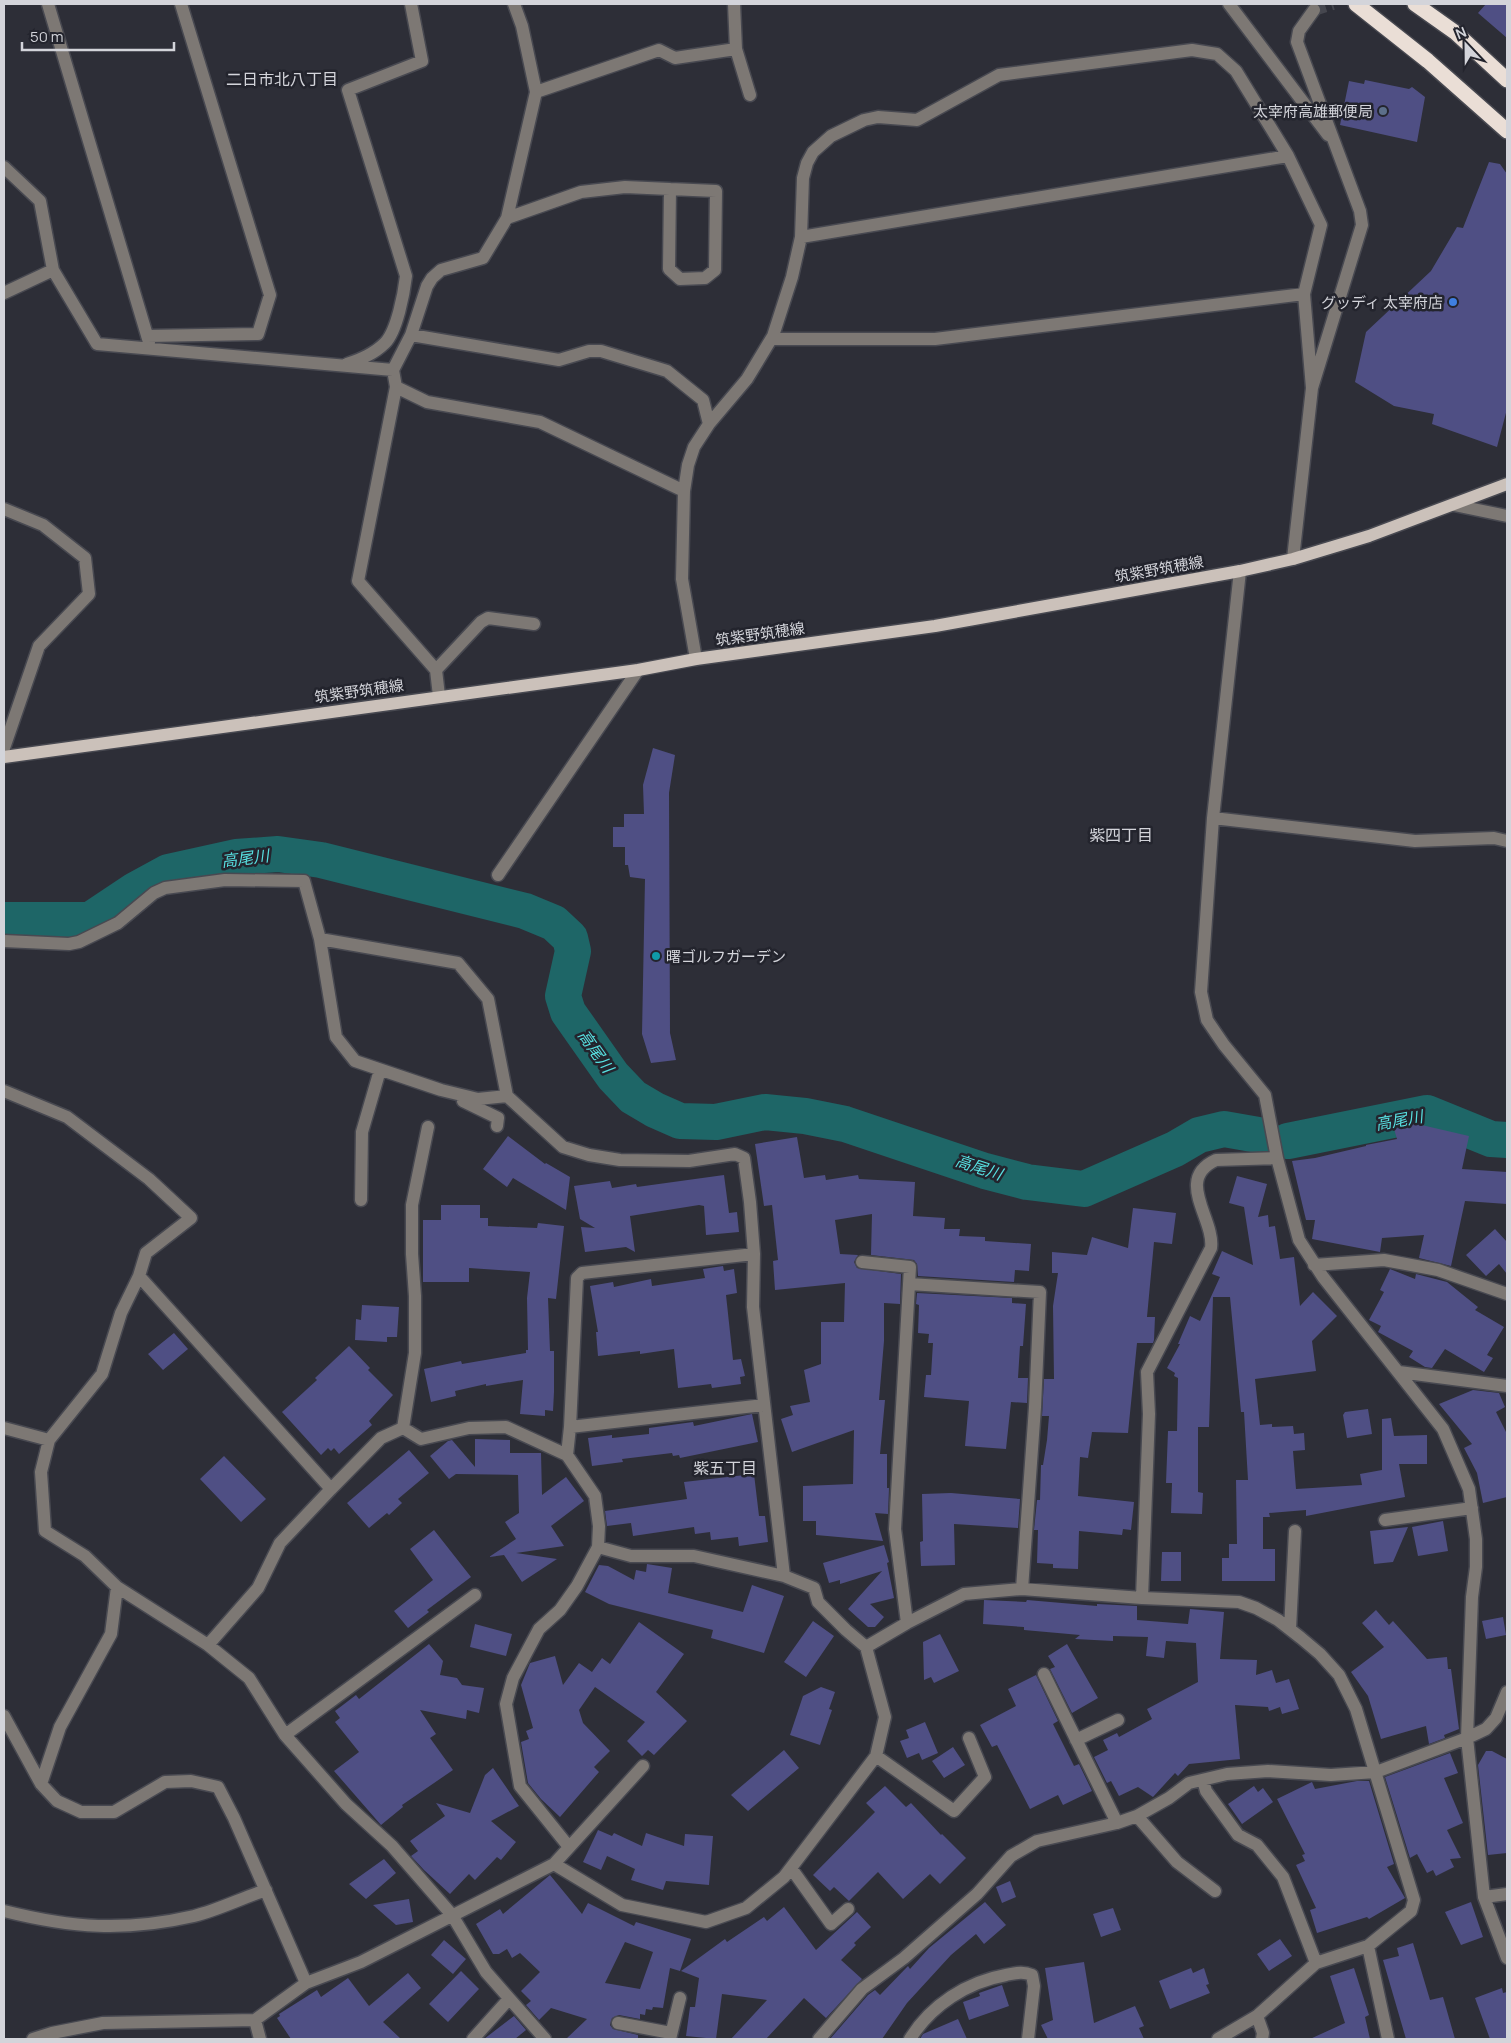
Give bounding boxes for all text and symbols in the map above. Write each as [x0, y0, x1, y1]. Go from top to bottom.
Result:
scale bar [22, 20, 175, 52]
north arrow [1441, 20, 1491, 70]
text: N [1453, 22, 1469, 43]
text: 50 m [30, 26, 64, 47]
district label: 二日市北八丁目 [226, 68, 338, 90]
place label: 太宰府高雄郵便局 [1253, 101, 1373, 122]
marker: 太宰府高雄郵便局 [1377, 105, 1389, 117]
place label: グッディ 太宰府店 [1321, 292, 1443, 313]
marker: グッディ 太宰府店 [1447, 296, 1459, 308]
street label: 筑紫野筑穂線 [1113, 551, 1205, 587]
street label: 筑紫野筑穂線 [714, 617, 806, 651]
street label: 筑紫野筑穂線 [313, 674, 405, 708]
district label: 紫四丁目 [1089, 824, 1153, 846]
water label: 高尾川 [220, 844, 272, 872]
place label: 曙ゴルフガーデン [666, 946, 786, 967]
marker: 曙ゴルフガーデン [650, 950, 662, 962]
water label: 高尾川 [573, 1025, 620, 1079]
water label: 高尾川 [1373, 1105, 1427, 1135]
water label: 高尾川 [953, 1149, 1007, 1185]
district label: 紫五丁目 [693, 1457, 757, 1479]

